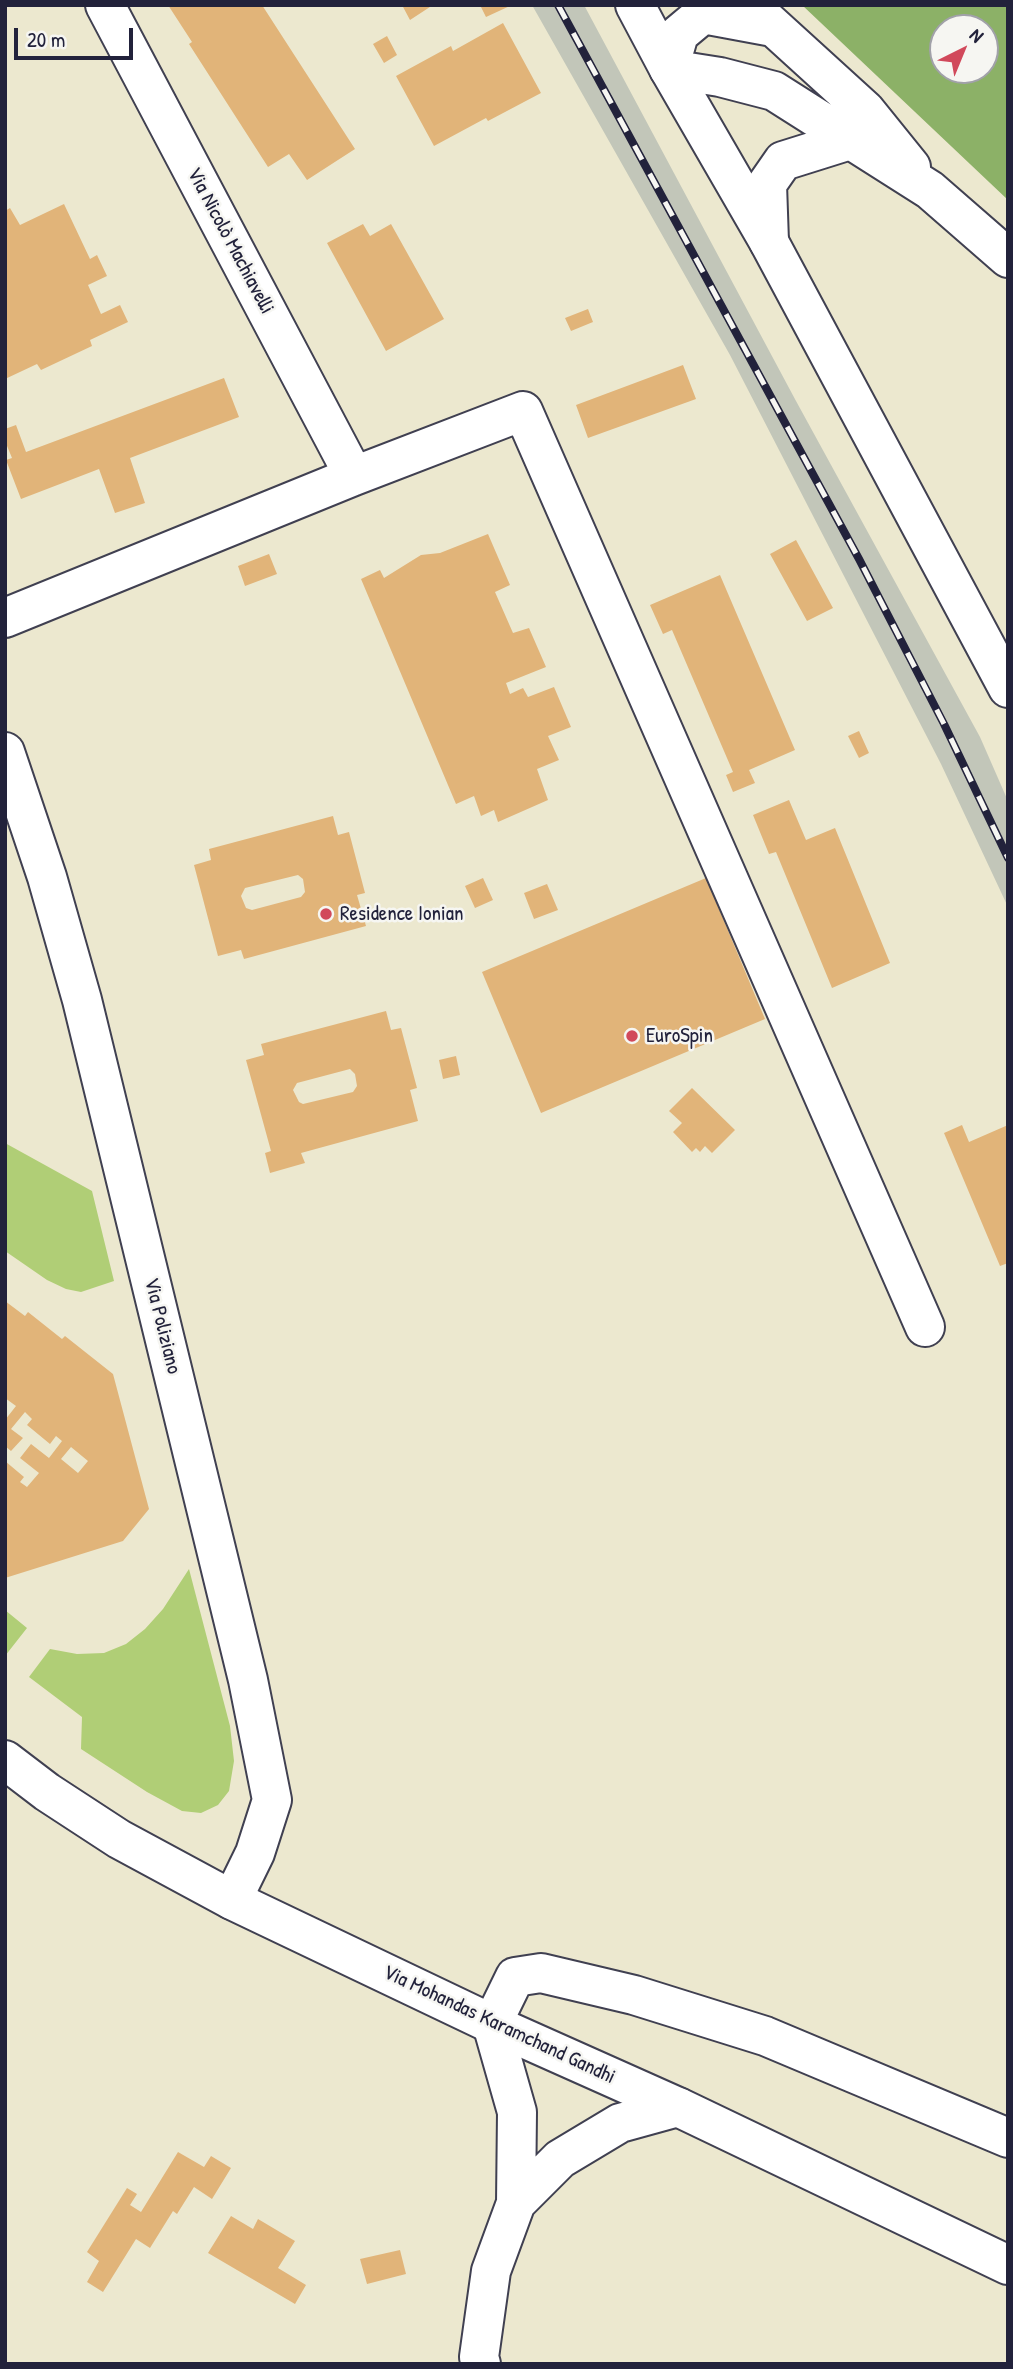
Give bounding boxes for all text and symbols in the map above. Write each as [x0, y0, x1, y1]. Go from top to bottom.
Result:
scale bar [18, 14, 136, 58]
north arrow [929, 14, 999, 84]
text: N [964, 22, 990, 48]
text: 20 m [27, 25, 65, 54]
street label: Via Nicolò Machiavelli [181, 164, 279, 318]
place label: Residence Ionian [340, 901, 463, 927]
marker: Residence Ionian [318, 906, 334, 922]
place label: EuroSpin [646, 1023, 713, 1049]
marker: EuroSpin [624, 1028, 640, 1044]
street label: Via Poliziano [138, 1275, 186, 1377]
street label: Via Mohandas Karamchand Gandhi [379, 1960, 619, 2090]

